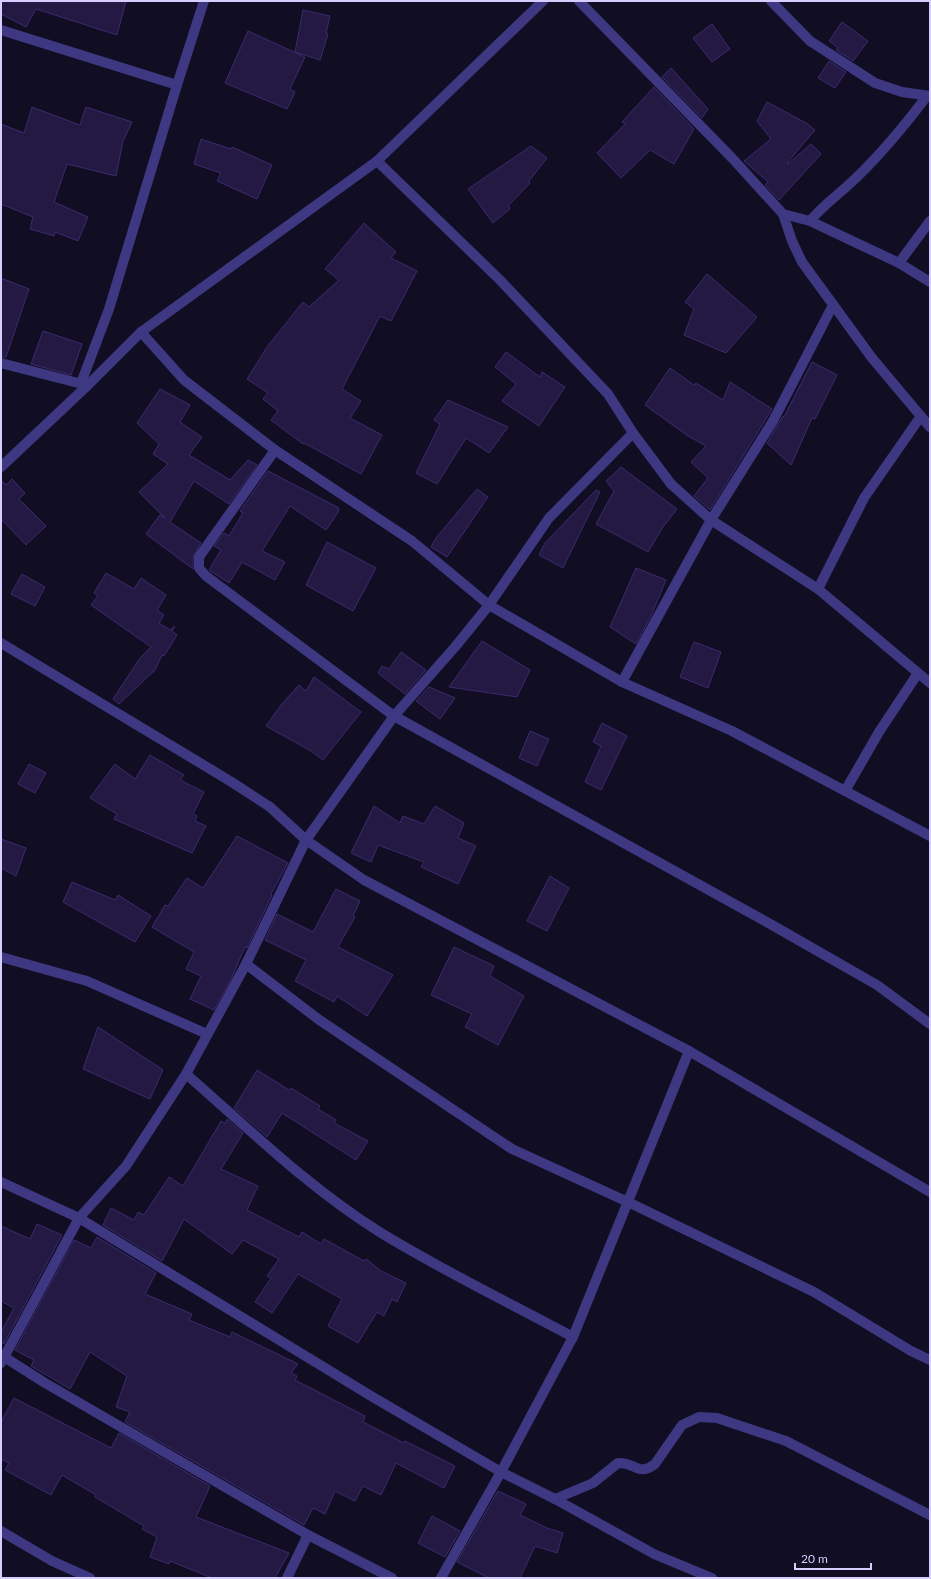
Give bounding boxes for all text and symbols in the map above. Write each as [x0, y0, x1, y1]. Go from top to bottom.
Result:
scale bar [795, 1545, 871, 1571]
text: 20 m [801, 1551, 828, 1566]

